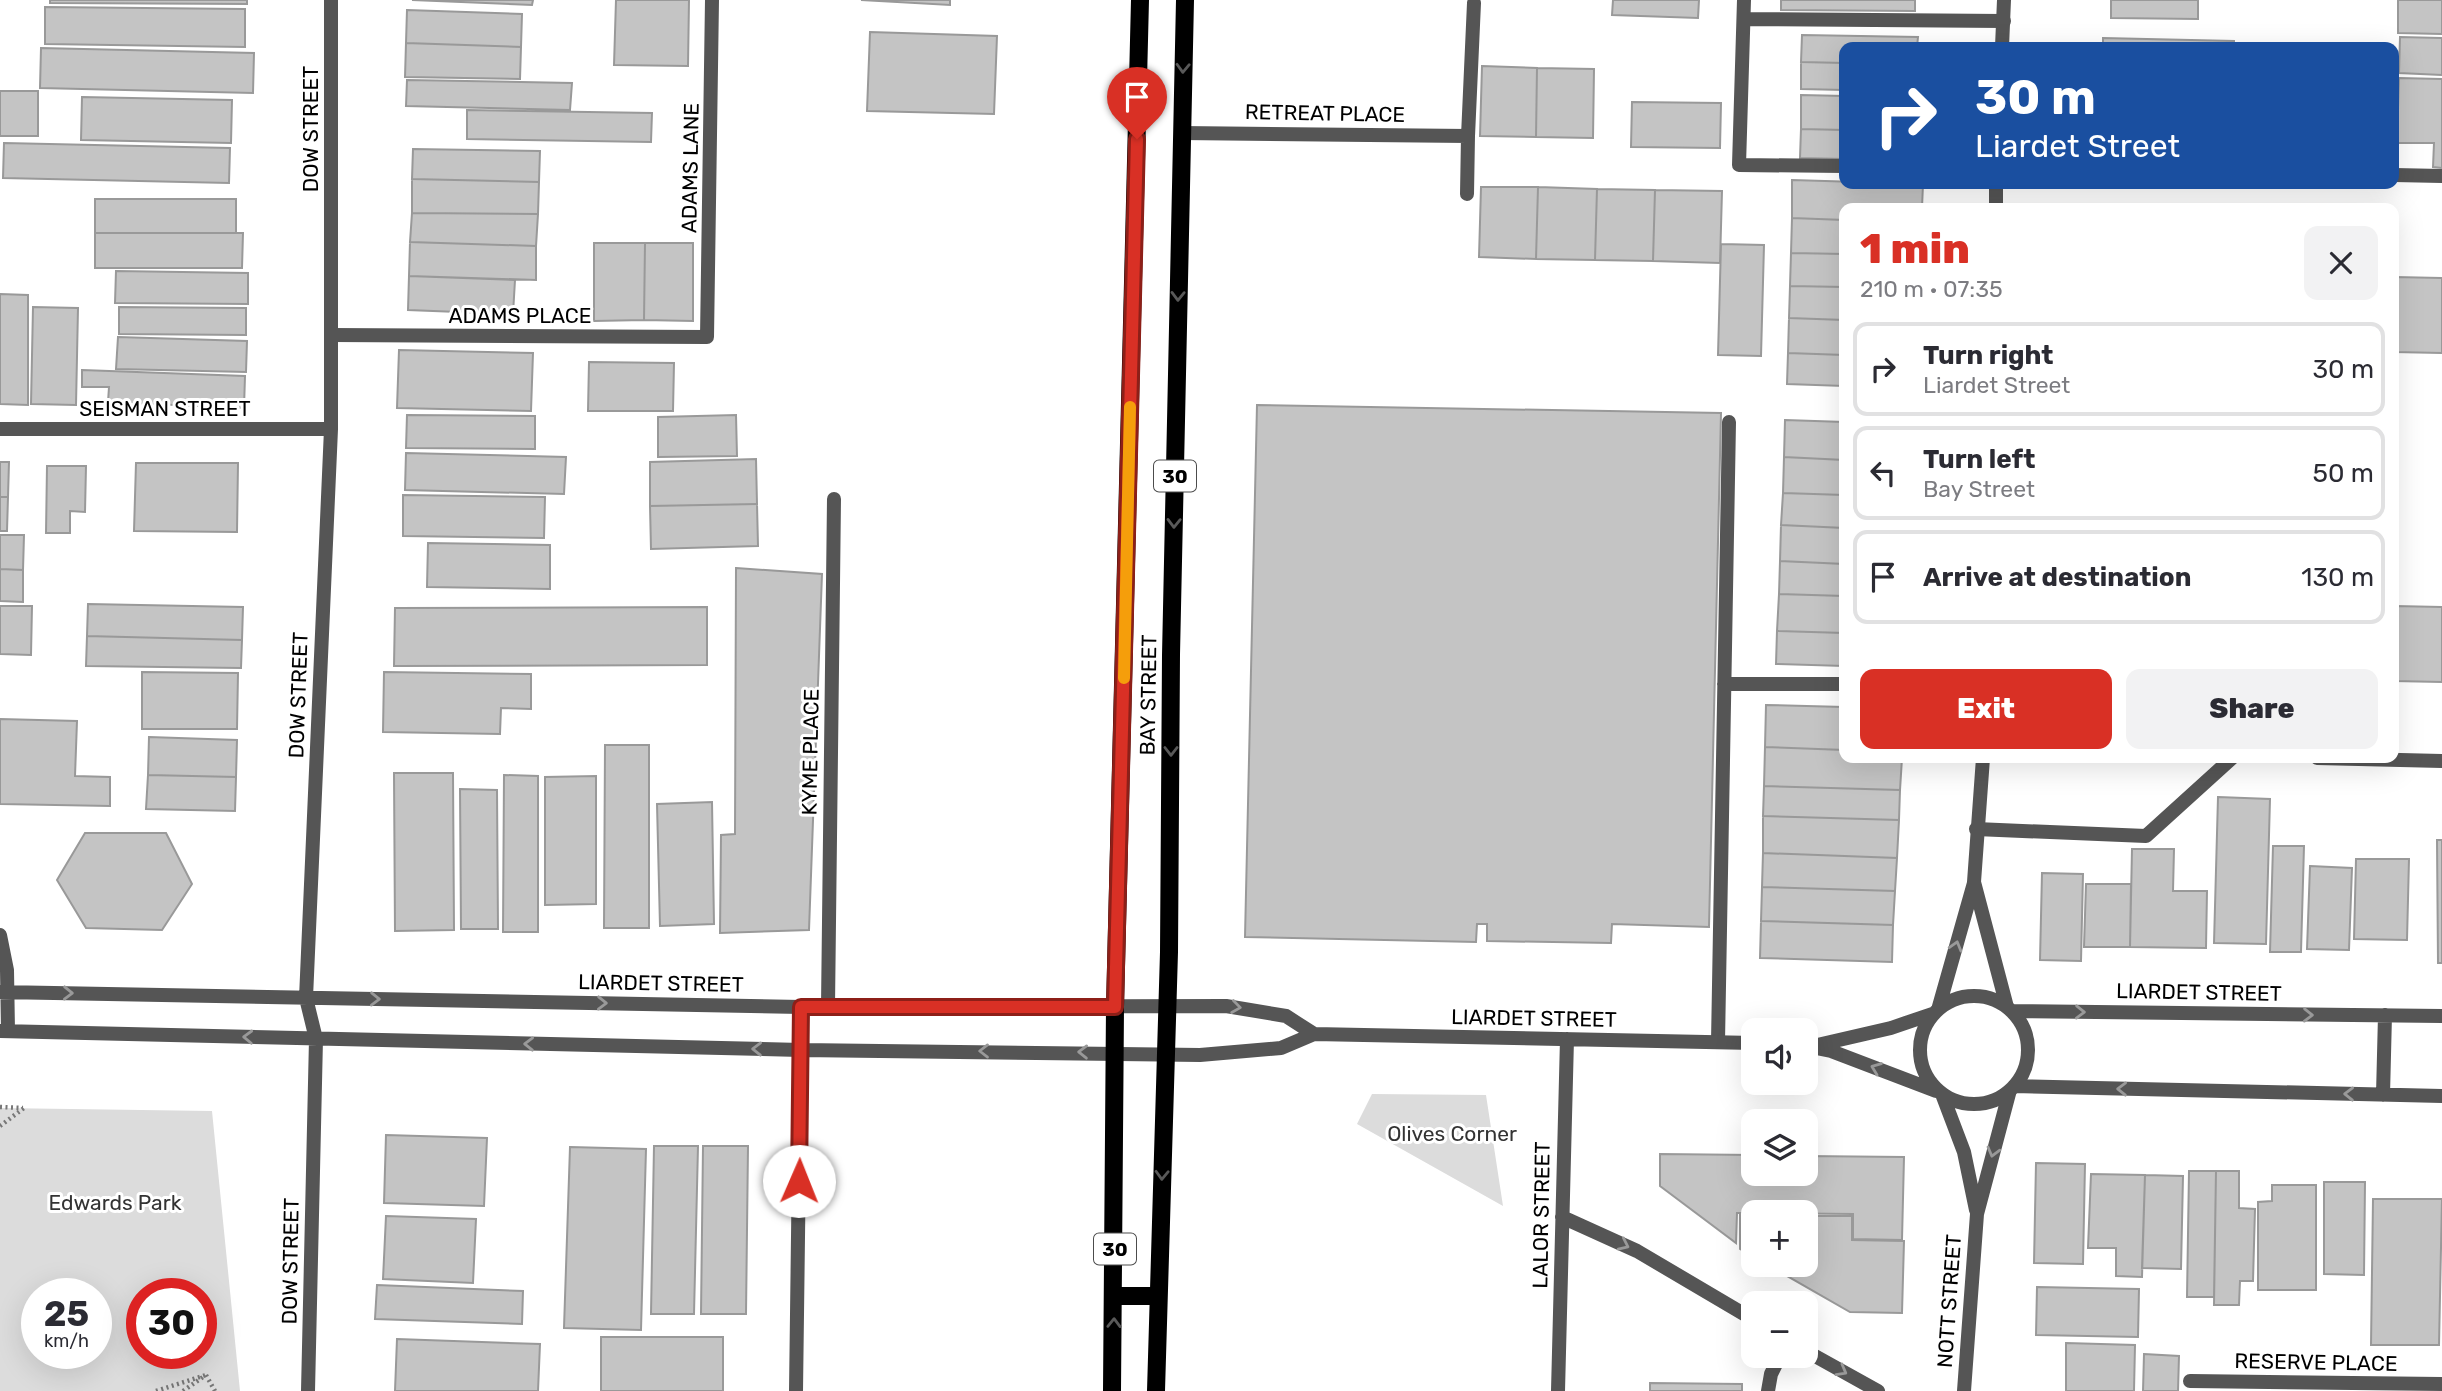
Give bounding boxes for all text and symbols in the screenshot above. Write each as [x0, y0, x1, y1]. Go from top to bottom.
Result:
one-way arrow [1175, 63, 1190, 74]
street label: DOW STREET [298, 66, 323, 192]
pin [1107, 67, 1167, 139]
text: 30 m [1975, 68, 2096, 126]
icon: right [1860, 70, 1951, 161]
icon: arrive [1118, 78, 1156, 116]
street label: RETREAT PLACE [1245, 99, 1405, 127]
street label: ADAMS LANE [676, 103, 704, 233]
text: Liardet Street [1975, 127, 2180, 165]
text: 1 min [1860, 224, 1970, 274]
button: close [2304, 226, 2378, 300]
text: 210 m · 07:35 [1860, 275, 2003, 303]
one-way arrow [1170, 290, 1185, 301]
street label: ADAMS PLACE [448, 303, 592, 328]
text: Turn right [1923, 340, 2053, 371]
icon: right [1864, 350, 1902, 388]
text: 30 m [2312, 354, 2374, 385]
text: Liardet Street [1923, 371, 2070, 399]
street label: SEISMAN STREET [79, 396, 251, 421]
text: Turn left [1923, 444, 2035, 475]
icon: left [1864, 454, 1902, 492]
text: 50 m [2313, 458, 2374, 489]
road number: 30 [1154, 461, 1196, 491]
text: Bay Street [1923, 475, 2035, 503]
one-way arrow [1166, 518, 1181, 529]
icon: arrive [1864, 558, 1902, 596]
text: Arrive at destination [1923, 562, 2191, 593]
text: 130 m [2301, 562, 2374, 593]
street label: DOW STREET [283, 631, 313, 759]
street label: BAY STREET [1134, 634, 1162, 756]
button: Exit [1860, 669, 2112, 749]
button: Share [2126, 669, 2378, 749]
street label: KYME PLACE [796, 689, 824, 815]
one-way arrow [1163, 745, 1178, 756]
one-way arrow [1948, 940, 1963, 952]
street label: LIARDET STREET [578, 969, 744, 997]
street label: LIARDET STREET [2116, 978, 2282, 1006]
one-way arrow [63, 985, 74, 1001]
one-way arrow [370, 991, 380, 1007]
one-way arrow [597, 995, 608, 1010]
one-way arrow [1230, 1000, 1242, 1015]
street label: LIARDET STREET [1451, 1004, 1617, 1032]
one-way arrow [2076, 1004, 2086, 1020]
one-way arrow [2303, 1007, 2314, 1022]
map controls [1741, 1018, 1818, 1368]
button: sound [1741, 1018, 1818, 1095]
one-way arrow [242, 1030, 253, 1045]
one-way arrow [524, 1036, 535, 1051]
one-way arrow [751, 1041, 762, 1057]
one-way arrow [979, 1043, 989, 1059]
one-way arrow [1078, 1044, 1088, 1060]
one-way arrow [1870, 1063, 1882, 1077]
one-way arrow [2116, 1081, 2127, 1097]
one-way arrow [2344, 1087, 2355, 1102]
button: layers [1741, 1109, 1818, 1186]
park label: Olives Corner [1387, 1121, 1517, 1146]
street label: LALOR STREET [1527, 1141, 1555, 1289]
position arrow [762, 1144, 836, 1218]
one-way arrow [1987, 1146, 2001, 1158]
one-way arrow [1155, 1170, 1170, 1181]
park label: Edwards Park [48, 1190, 182, 1215]
street label: DOW STREET [276, 1198, 304, 1324]
button: + [1741, 1200, 1818, 1277]
road number: 30 [1094, 1233, 1136, 1264]
street label: NOTT STREET [1932, 1233, 1966, 1369]
one-way arrow [1617, 1237, 1629, 1251]
speed limit sign: 30 [126, 1278, 217, 1369]
button: − [1741, 1291, 1818, 1368]
text: 25 [44, 1293, 89, 1335]
one-way arrow [1106, 1317, 1122, 1328]
text: km/h [44, 1330, 89, 1352]
street label: RESERVE PLACE [2234, 1348, 2398, 1376]
one-way arrow [1835, 1363, 1848, 1376]

